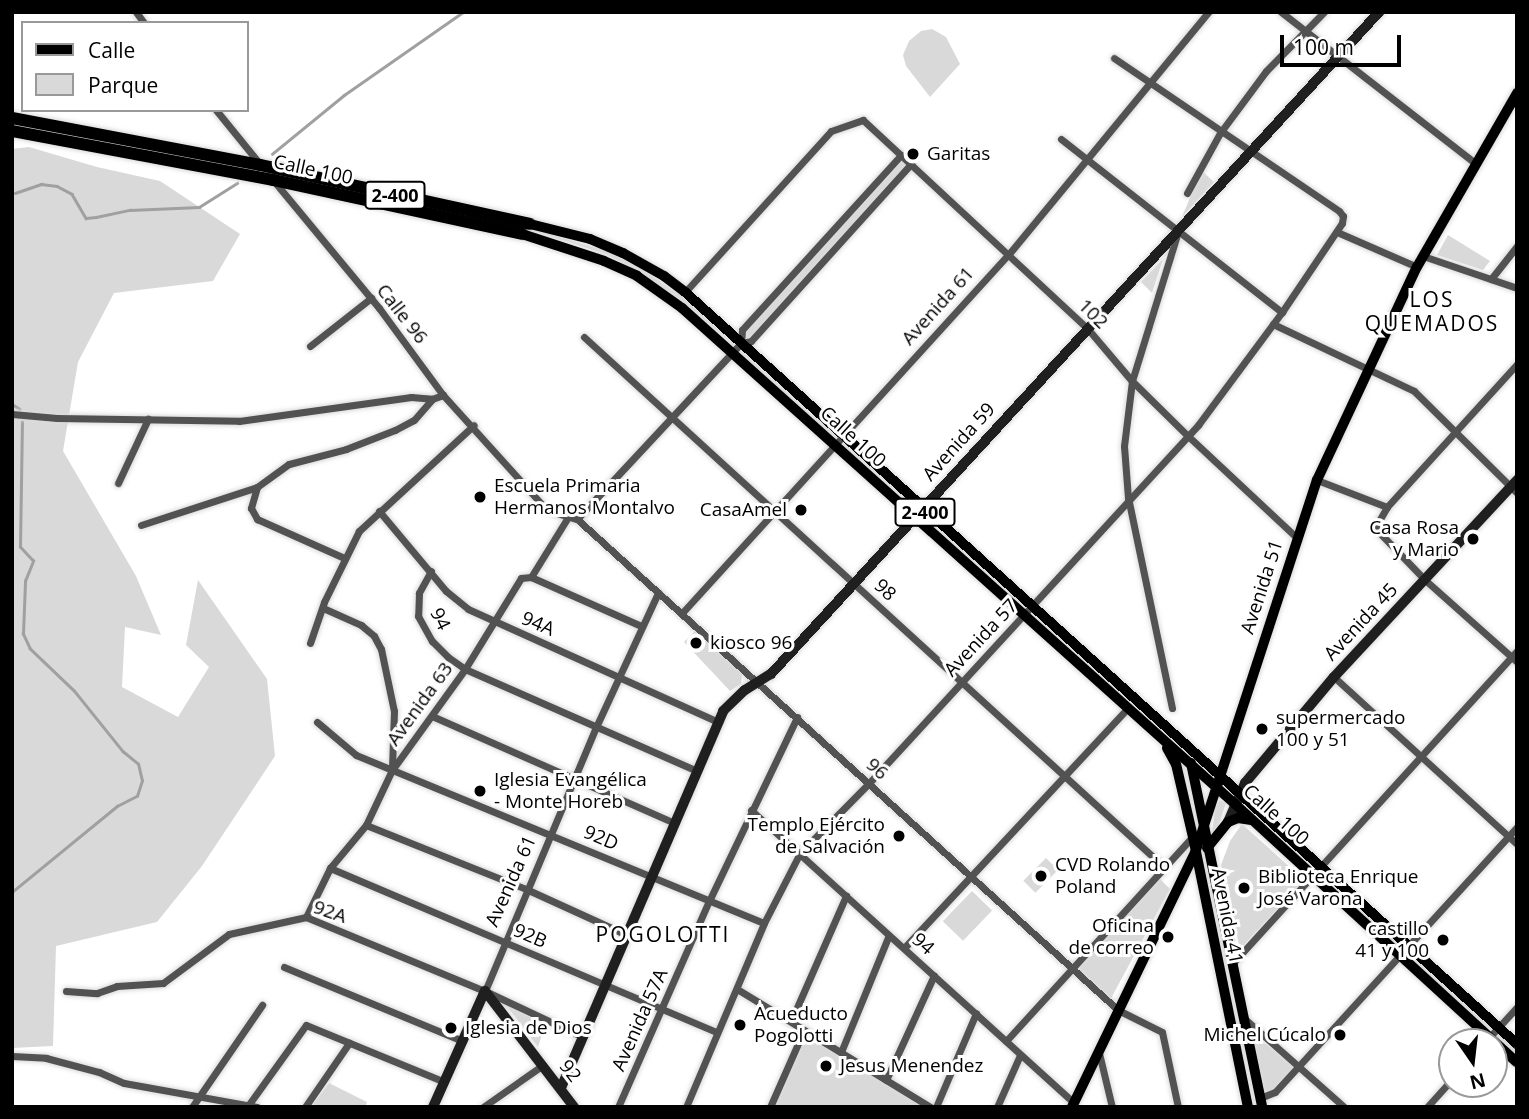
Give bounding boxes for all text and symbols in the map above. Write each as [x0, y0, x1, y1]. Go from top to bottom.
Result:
legend [21, 21, 248, 112]
scale bar [1284, 21, 1405, 65]
text: 100 m [1293, 33, 1354, 61]
text: Calle [88, 36, 135, 64]
text: Parque [88, 71, 158, 99]
place label: Garitas [927, 143, 990, 165]
marker: Garitas [905, 146, 921, 162]
street label: Calle 100 [271, 151, 355, 189]
road number: 2-400 [364, 180, 426, 210]
street label: Avenida 61 [897, 262, 979, 350]
street label: Calle 96 [372, 280, 432, 348]
district label: LOS QUEMADOS [1366, 286, 1498, 336]
street label: 102 [1073, 294, 1113, 334]
street label: Avenida 59 [918, 398, 1000, 486]
street label: Calle 100 [816, 402, 890, 472]
place label: Escuela Primaria Hermanos Montalvo [494, 475, 675, 519]
marker: Escuela Primaria Hermanos Montalvo [472, 489, 488, 505]
road number: 2-400 [894, 498, 956, 526]
place label: CasaAmel [700, 499, 787, 521]
marker: CasaAmel [793, 502, 809, 518]
place label: Casa Rosa y Mario [1369, 517, 1459, 561]
marker: Casa Rosa y Mario [1465, 531, 1481, 547]
street label: Avenida 51 [1236, 537, 1288, 637]
street label: 98 [869, 574, 901, 606]
street label: Avenida 45 [1319, 579, 1403, 665]
street label: Avenida 57 [939, 595, 1023, 681]
street label: 94 [425, 604, 455, 634]
street label: 94A [518, 607, 558, 641]
place label: kiosco 96 [710, 632, 792, 654]
marker: kiosco 96 [688, 635, 704, 651]
street label: Avenida 63 [382, 658, 458, 750]
place label: supermercado 100 y 51 [1276, 707, 1406, 751]
marker: supermercado 100 y 51 [1254, 721, 1270, 737]
street label: 96 [861, 753, 893, 785]
place label: Iglesia Evangélica - Monte Horeb [494, 769, 647, 813]
street label: Calle 100 [1239, 780, 1313, 850]
marker: Iglesia Evangélica - Monte Horeb [472, 783, 488, 799]
place label: Templo Ejército de Salvación [748, 814, 885, 858]
street label: 92D [580, 821, 622, 855]
marker: Templo Ejército de Salvación [891, 828, 907, 844]
street label: Avenida 61 [481, 832, 541, 930]
place label: CVD Rolando Poland [1055, 854, 1170, 898]
street label: Avenida 41 [1207, 866, 1247, 966]
place label: Biblioteca Enrique José Varona [1258, 866, 1418, 910]
marker: CVD Rolando Poland [1033, 868, 1049, 884]
marker: Biblioteca Enrique José Varona [1236, 880, 1252, 896]
street label: 92A [310, 896, 350, 928]
place label: Oficina de correo [1069, 915, 1154, 959]
place label: castillo 41 y 100 [1355, 918, 1429, 962]
street label: 92B [510, 919, 550, 953]
district label: POGOLOTTI [597, 921, 729, 947]
street label: 94 [907, 928, 939, 960]
marker: Oficina de correo [1160, 929, 1176, 945]
marker: castillo 41 y 100 [1435, 932, 1451, 948]
street label: Avenida 57A [607, 965, 673, 1075]
place label: Acueducto Pogolotti [754, 1003, 848, 1047]
place label: Iglesia de Dios [465, 1017, 592, 1039]
marker: Acueducto Pogolotti [732, 1017, 748, 1033]
marker: Iglesia de Dios [443, 1020, 459, 1036]
place label: Michel Cúcalo [1203, 1024, 1326, 1046]
marker: Michel Cúcalo [1332, 1027, 1348, 1043]
north arrow [1438, 1028, 1508, 1098]
street label: 92 [554, 1055, 586, 1087]
place label: Jesus Menendez [840, 1055, 983, 1077]
marker: Jesus Menendez [818, 1058, 834, 1074]
text: N [1467, 1067, 1488, 1096]

